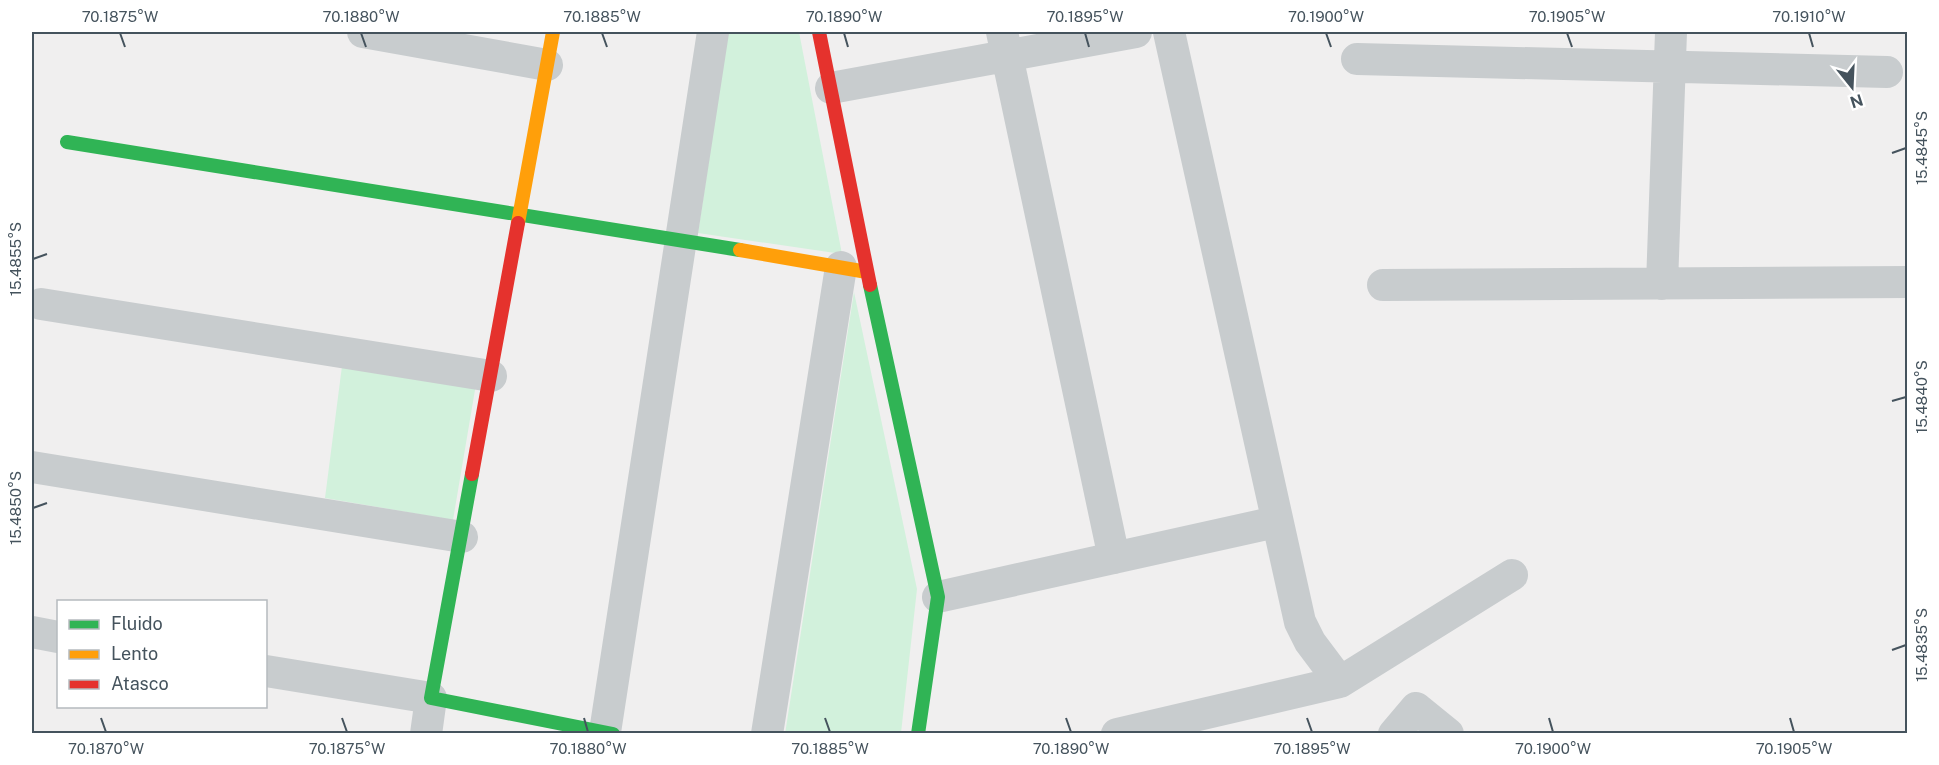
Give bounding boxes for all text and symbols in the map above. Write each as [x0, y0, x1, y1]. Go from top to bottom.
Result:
text: 70.1875°W [82, 8, 158, 25]
text: 70.1880°W [322, 8, 400, 25]
text: 70.1885°W [563, 8, 641, 25]
text: 70.1890°W [806, 8, 882, 25]
text: 70.1895°W [1046, 8, 1124, 25]
text: 70.1900°W [1288, 8, 1364, 25]
text: 70.1905°W [1529, 8, 1605, 25]
text: 70.1910°W [1772, 8, 1846, 25]
north arrow [1822, 57, 1882, 117]
text: N [1848, 90, 1865, 112]
text: 15.4845°S [1913, 111, 1930, 185]
text: 15.4855°S [7, 222, 24, 296]
text: 15.4840°S [1913, 360, 1930, 434]
text: 15.4850°S [7, 471, 24, 545]
legend [57, 600, 267, 708]
text: 15.4835°S [1913, 608, 1930, 682]
text: Fluido [111, 613, 163, 634]
text: Lento [111, 643, 158, 664]
text: Atasco [111, 673, 169, 694]
text: 70.1870°W [68, 740, 144, 757]
text: 70.1875°W [309, 740, 385, 757]
text: 70.1880°W [549, 740, 627, 757]
text: 70.1885°W [791, 740, 869, 757]
text: 70.1890°W [1033, 740, 1109, 757]
text: 70.1895°W [1273, 740, 1351, 757]
text: 70.1900°W [1515, 740, 1591, 757]
text: 70.1905°W [1756, 740, 1832, 757]

